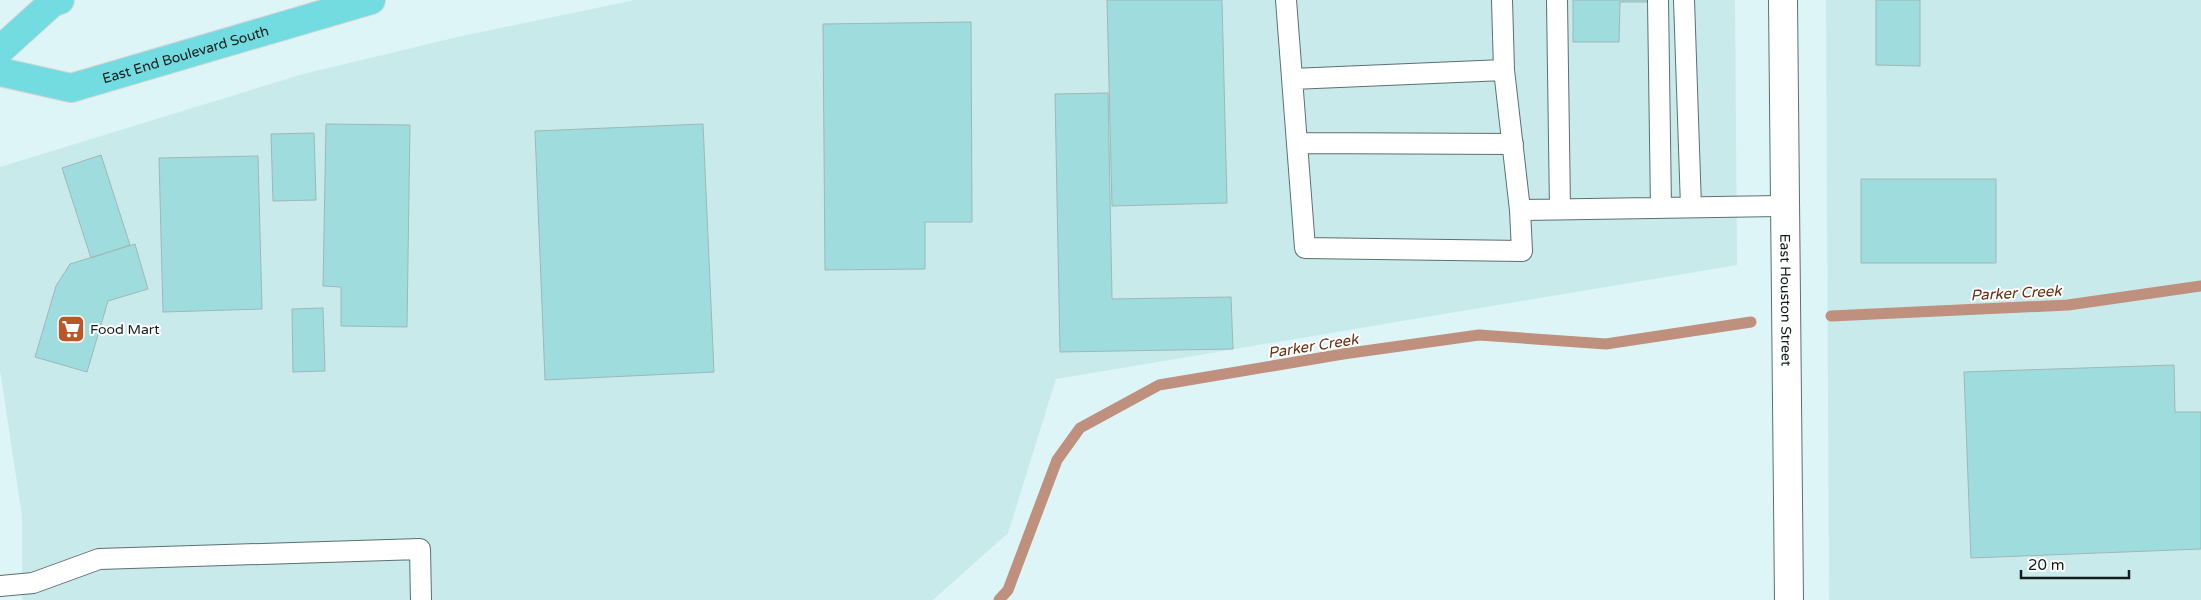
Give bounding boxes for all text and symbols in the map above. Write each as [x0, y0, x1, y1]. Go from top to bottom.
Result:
street label: East End Boulevard South [100, 22, 271, 87]
street label: East Houston Street [1777, 234, 1795, 367]
water label: Parker Creek [1970, 282, 2064, 304]
supermarket icon: Food Mart [56, 314, 86, 344]
place label: Food Mart [90, 321, 160, 338]
water label: Parker Creek [1267, 330, 1361, 362]
scale bar [2021, 548, 2128, 580]
text: 20 m [2028, 556, 2065, 574]

